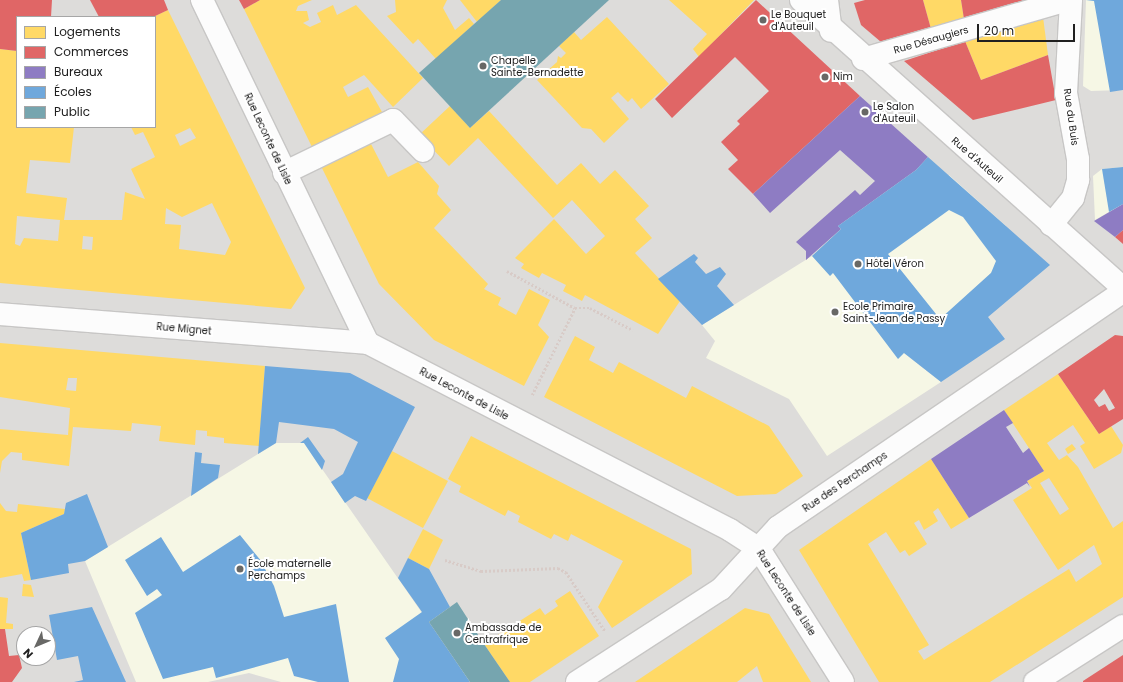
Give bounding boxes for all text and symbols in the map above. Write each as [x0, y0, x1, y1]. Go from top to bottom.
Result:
place label: Le Bouquet d'Auteuil [771, 8, 826, 32]
marker: Le Bouquet d'Auteuil [758, 15, 768, 25]
legend [16, 16, 156, 128]
scale bar [979, 16, 1077, 42]
text: 20 m [984, 22, 1014, 39]
text: Logements [54, 23, 121, 40]
street label: Rue Désaugiers [892, 24, 970, 56]
text: Commerces [54, 43, 129, 60]
place label: Chapelle Sainte-Bernadette [491, 54, 583, 78]
marker: Chapelle Sainte-Bernadette [478, 61, 488, 71]
text: Bureaux [54, 63, 103, 80]
place label: Nim [833, 71, 853, 83]
marker: Nim [820, 72, 830, 82]
text: Écoles [54, 83, 92, 100]
street label: Rue du Buis [1061, 88, 1081, 146]
street label: Rue Leconte de Lisle [242, 91, 294, 187]
place label: Le Salon d'Auteuil [873, 100, 916, 124]
text: Public [54, 103, 90, 120]
marker: Le Salon d'Auteuil [860, 107, 870, 117]
street label: Rue d'Auteuil [949, 134, 1005, 186]
place label: Hôtel Véron [866, 258, 924, 270]
marker: Hôtel Véron [853, 259, 863, 269]
place label: Ecole Primaire Saint-Jean de Passy [843, 300, 945, 324]
marker: Ecole Primaire Saint-Jean de Passy [830, 307, 840, 317]
street label: Rue Mignet [156, 321, 212, 337]
street label: Rue Leconte de Lisle [417, 365, 511, 423]
street label: Rue des Perchamps [800, 449, 890, 515]
street label: Rue Leconte de Lisle [754, 548, 818, 638]
place label: École maternelle Perchamps [248, 557, 331, 580]
marker: École maternelle Perchamps [235, 564, 245, 574]
place label: Ambassade de Centrafrique [465, 621, 541, 644]
north arrow [16, 626, 56, 666]
marker: Ambassade de Centrafrique [452, 628, 462, 638]
text: N [19, 645, 37, 662]

